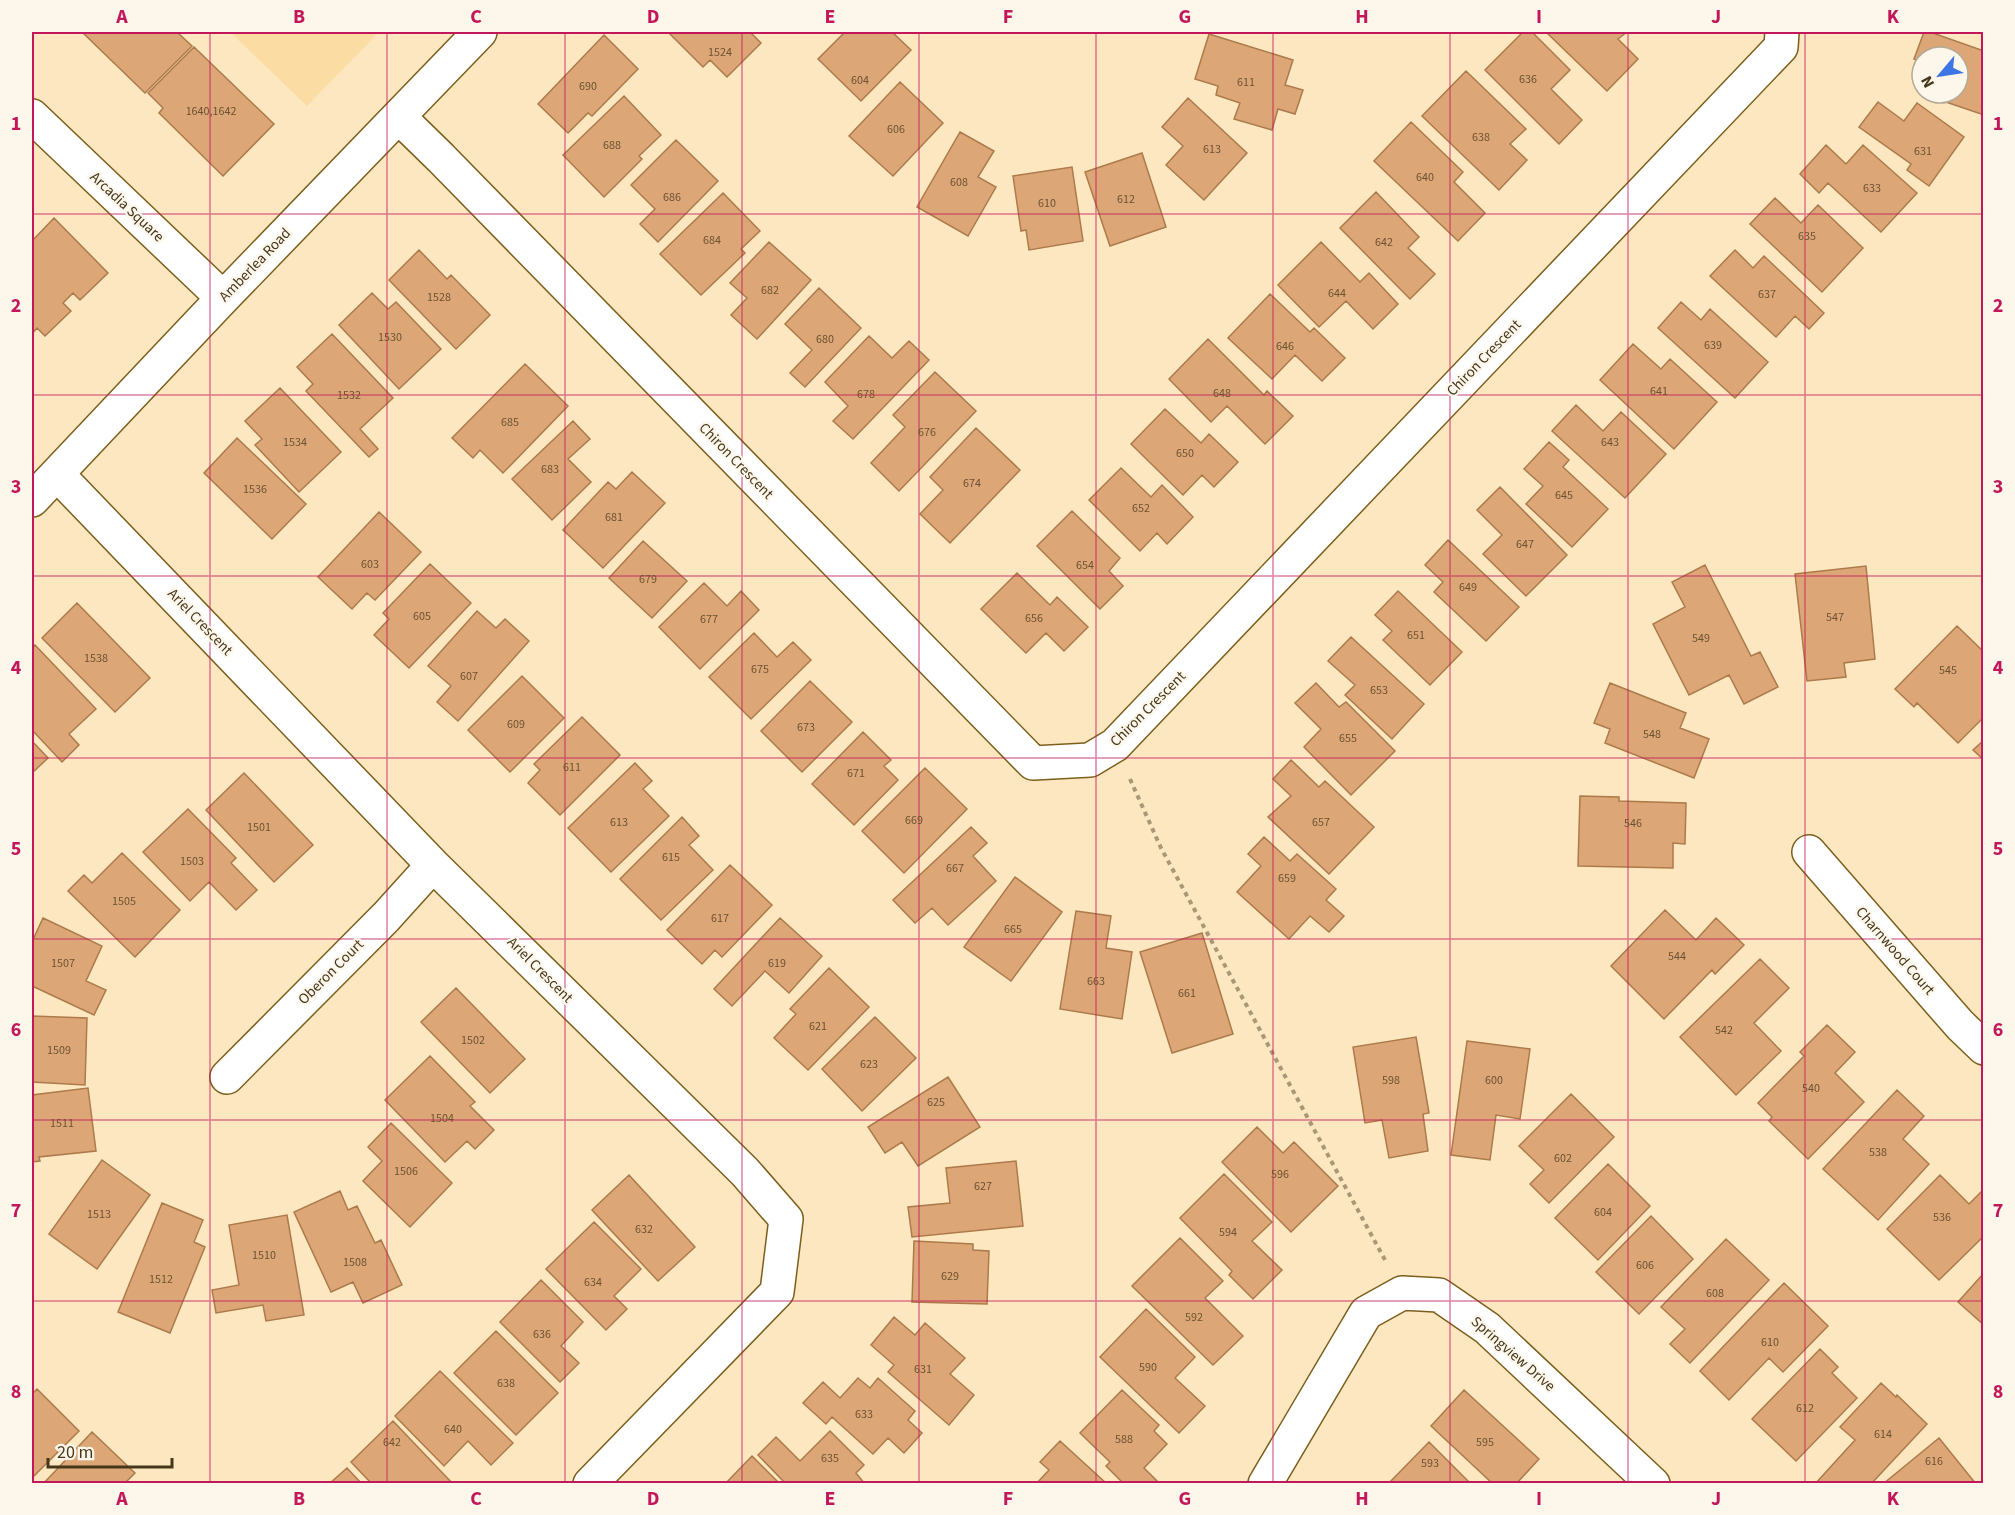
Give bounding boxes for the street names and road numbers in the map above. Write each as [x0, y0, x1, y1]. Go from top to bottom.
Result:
street label: Arcadia Square [85, 167, 169, 247]
street label: Amberlea Road [214, 223, 296, 307]
street label: Chiron Crescent [1442, 315, 1526, 401]
street label: Chiron Crescent [694, 418, 778, 504]
street label: Ariel Crescent [163, 584, 237, 660]
street label: Chiron Crescent [1105, 666, 1191, 752]
street label: Charnwood Court [1851, 902, 1939, 1000]
street label: Ariel Crescent [502, 932, 578, 1008]
street label: Oberon Court [293, 934, 369, 1010]
street label: Springview Drive [1466, 1311, 1560, 1397]

